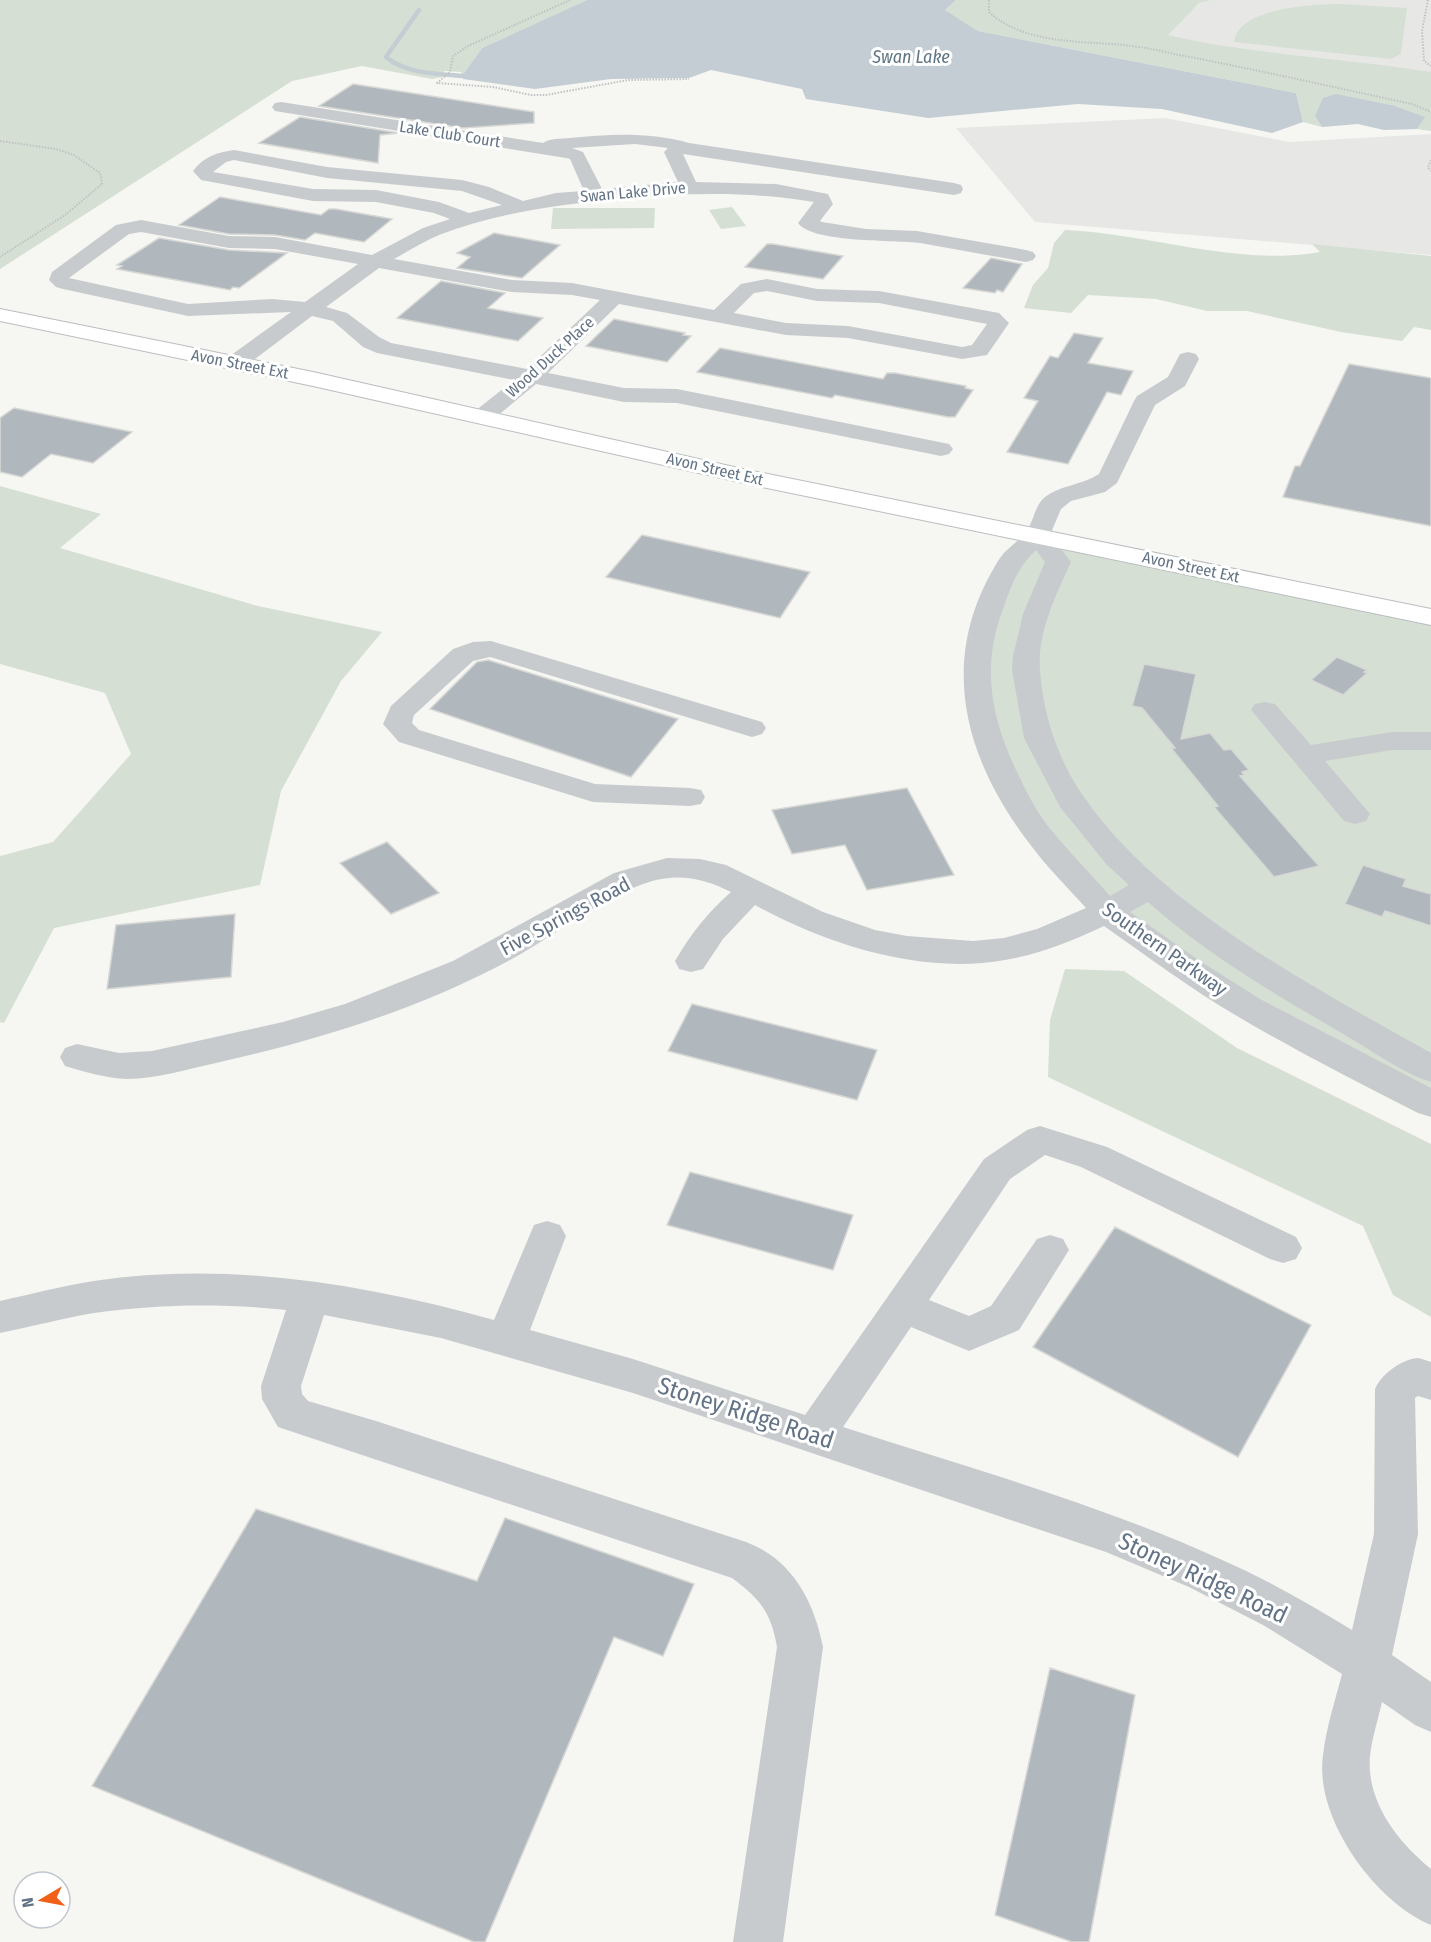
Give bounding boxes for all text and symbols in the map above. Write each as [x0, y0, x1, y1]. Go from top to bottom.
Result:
water label: Swan Lake [871, 46, 950, 68]
street label: Lake Club Court [398, 117, 503, 151]
street label: Swan Lake Drive [579, 178, 687, 206]
street label: Wood Duck Place [502, 313, 598, 401]
street label: Avon Street Ext [190, 345, 291, 383]
street label: Avon Street Ext [665, 449, 766, 490]
street label: Avon Street Ext [1141, 547, 1242, 587]
street label: Five Springs Road [496, 872, 634, 960]
street label: Southern Parkway [1098, 897, 1232, 1001]
street label: Stoney Ridge Road [655, 1371, 837, 1455]
street label: Stoney Ridge Road [1114, 1527, 1292, 1629]
north arrow [12, 1870, 72, 1930]
text: N [18, 1896, 38, 1909]

